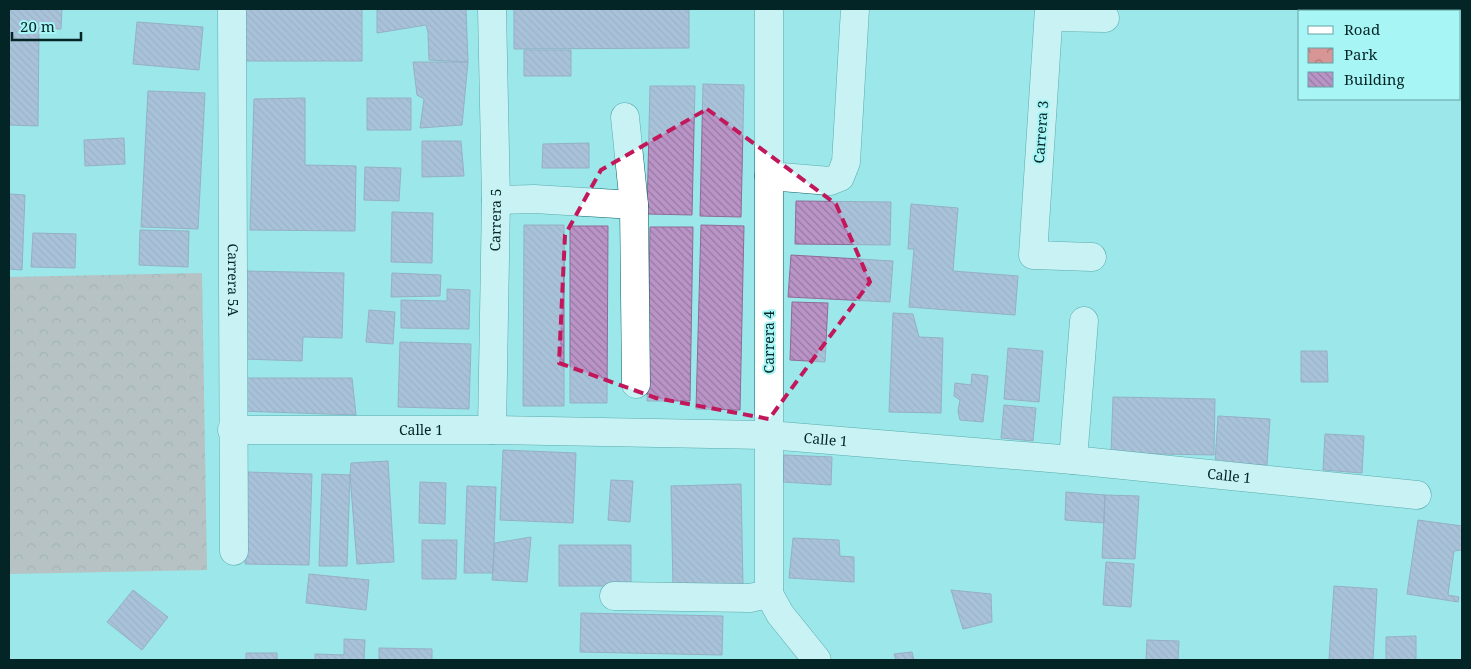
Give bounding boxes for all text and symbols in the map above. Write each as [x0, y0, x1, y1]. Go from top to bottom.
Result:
scale bar [12, 10, 81, 42]
legend [1298, 10, 1461, 100]
text: 20 m [20, 16, 55, 36]
text: Road [1344, 19, 1380, 39]
text: Park [1344, 44, 1378, 64]
text: Building [1344, 69, 1405, 89]
street label: Carrera 3 [1029, 100, 1052, 164]
street label: Carrera 5 [485, 188, 505, 252]
street label: Carrera 5A [224, 244, 243, 317]
street label: Carrera 4 [759, 310, 778, 373]
street label: Calle 1 [399, 420, 443, 439]
street label: Calle 1 [803, 428, 849, 450]
street label: Calle 1 [1206, 464, 1252, 487]

